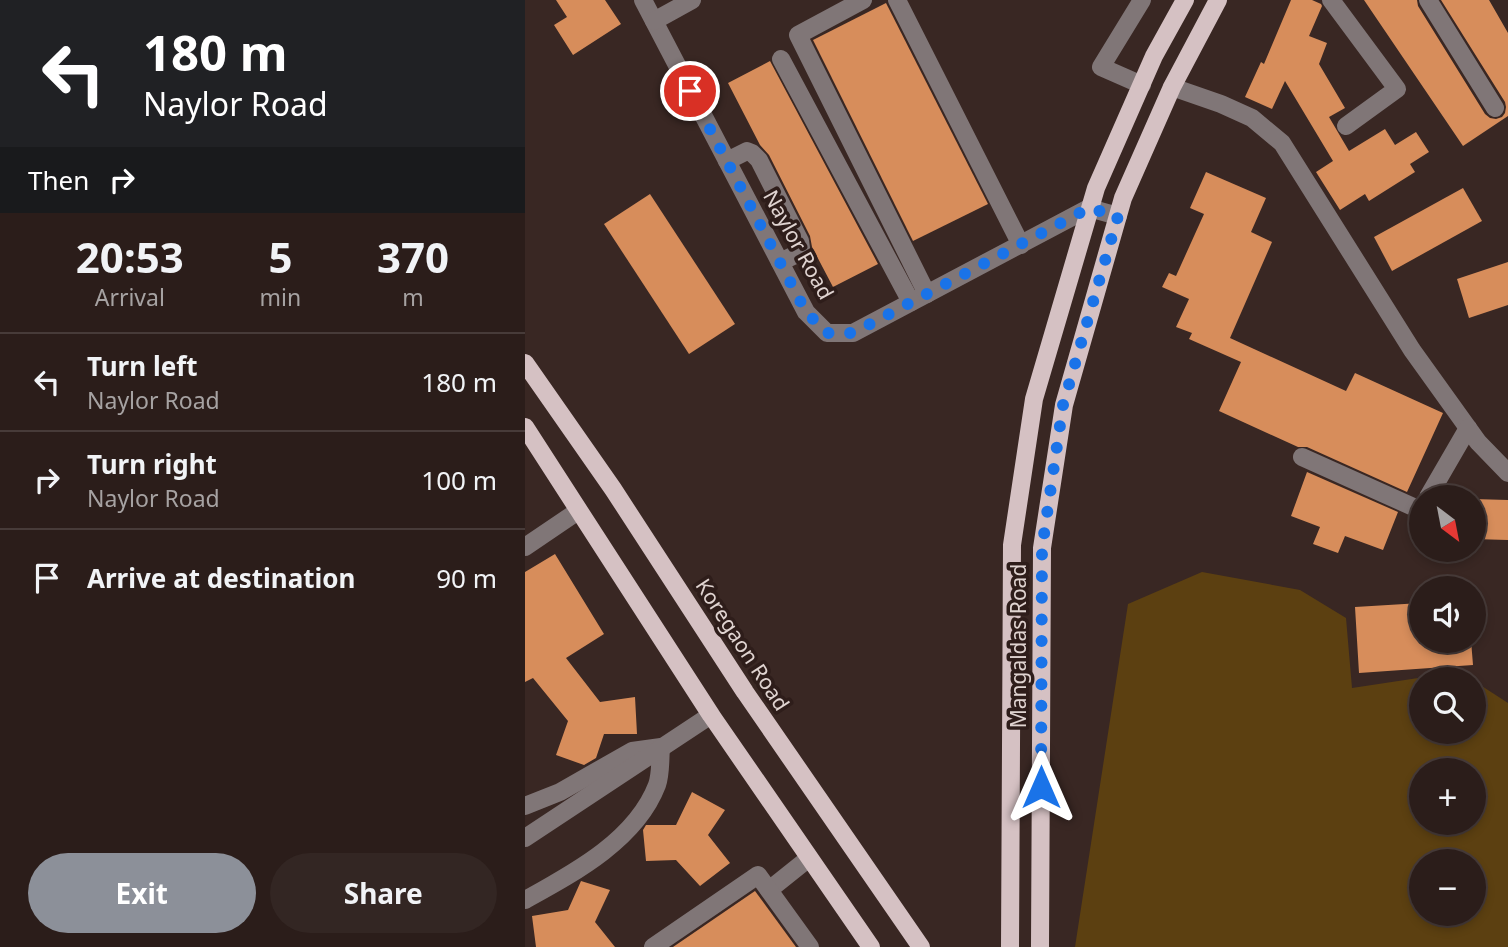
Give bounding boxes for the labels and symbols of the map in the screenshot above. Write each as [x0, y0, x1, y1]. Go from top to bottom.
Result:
pin [660, 61, 720, 121]
street label: Naylor Road [757, 185, 840, 304]
north arrow [1409, 485, 1486, 562]
street label: Mangaldas Road [1004, 564, 1032, 728]
street label: Koregaon Road [690, 573, 796, 716]
position arrow [1004, 750, 1078, 824]

